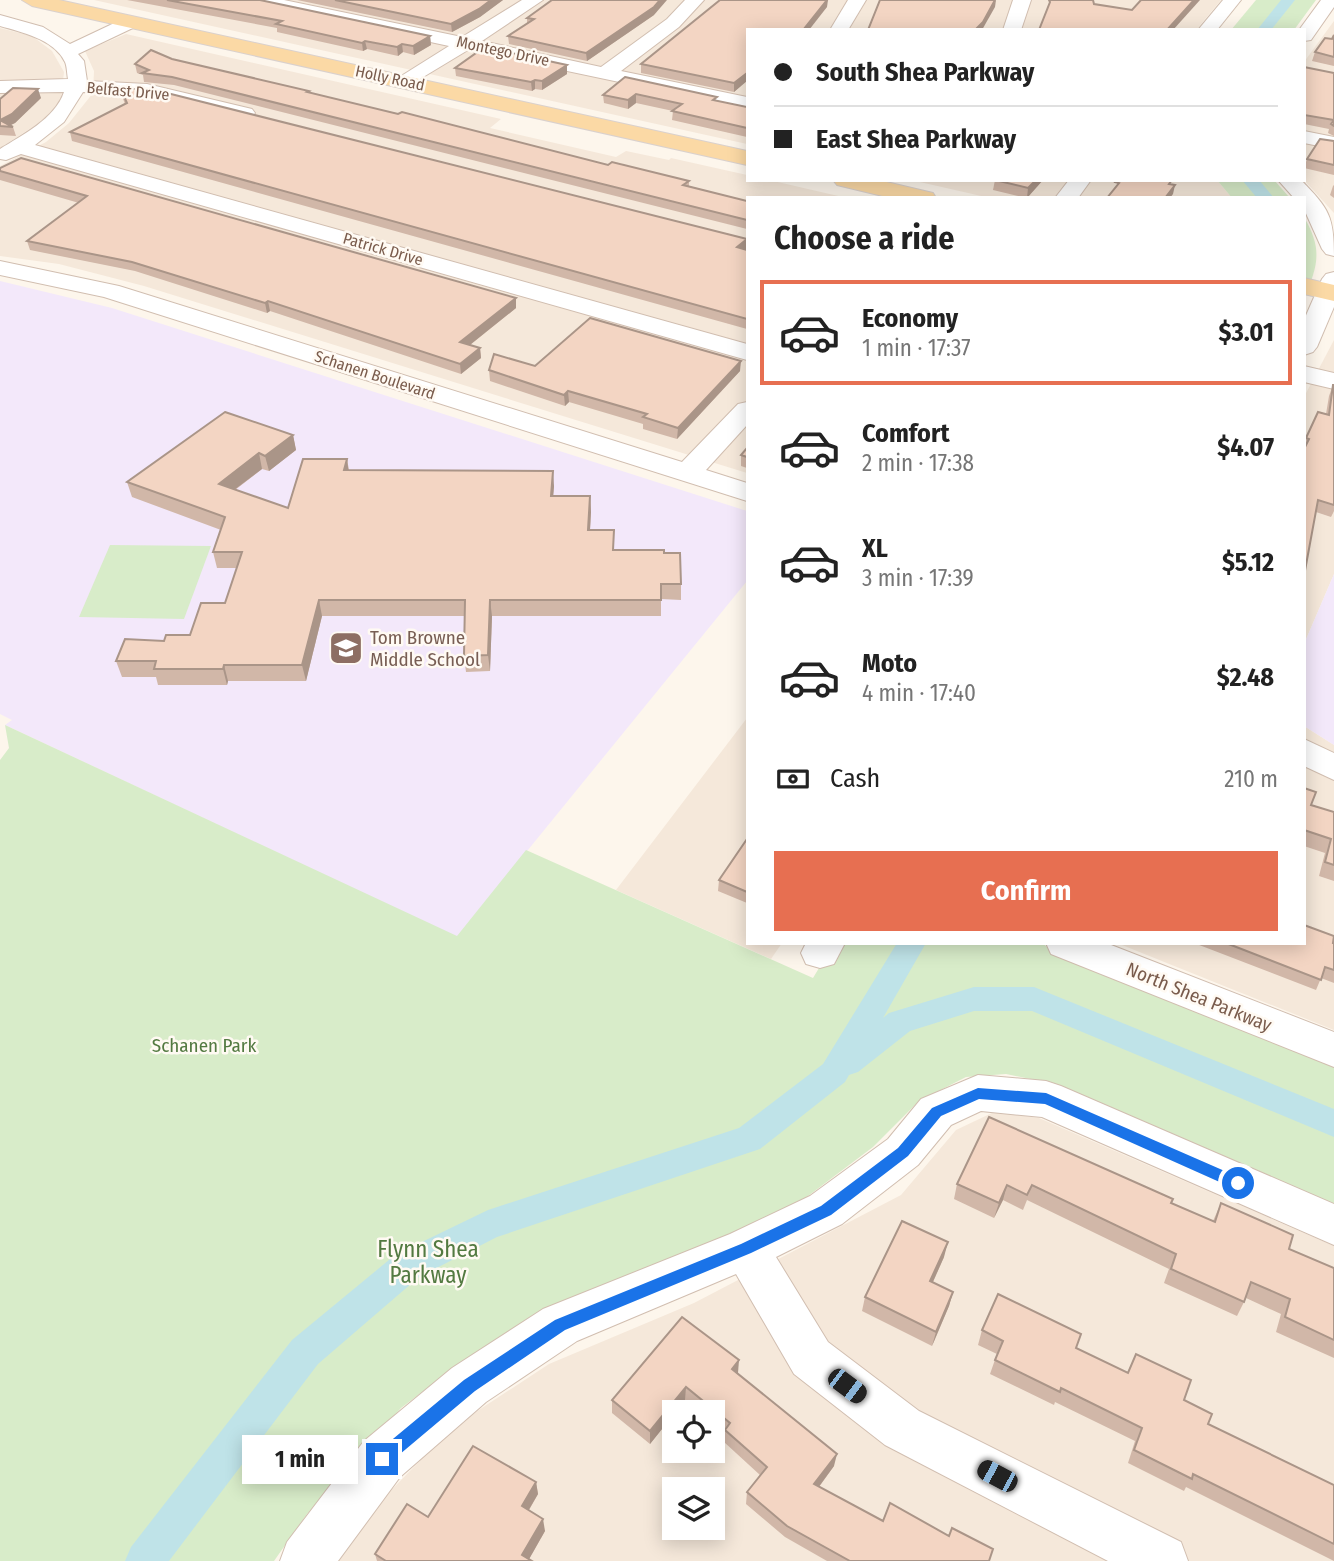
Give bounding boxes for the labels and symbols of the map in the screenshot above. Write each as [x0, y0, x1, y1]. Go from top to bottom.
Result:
street label: Montego Drive [455, 32, 551, 70]
street label: Holly Road [354, 61, 426, 95]
street label: Belfast Drive [86, 78, 170, 104]
street label: Patrick Drive [341, 229, 425, 269]
street label: Schanen Boulevard [312, 347, 438, 403]
place label: Tom Browne Middle School [370, 626, 480, 671]
school or university icon: Tom Browne Middle School [327, 629, 365, 667]
street label: North Shea Parkway [1123, 957, 1276, 1037]
park label: Schanen Park [152, 1034, 256, 1057]
route start [1222, 1167, 1254, 1199]
park label: Flynn Shea Parkway [377, 1235, 479, 1289]
car [824, 1365, 871, 1407]
callout: 1 min [242, 1434, 358, 1484]
route end [366, 1443, 398, 1475]
car [974, 1457, 1021, 1495]

